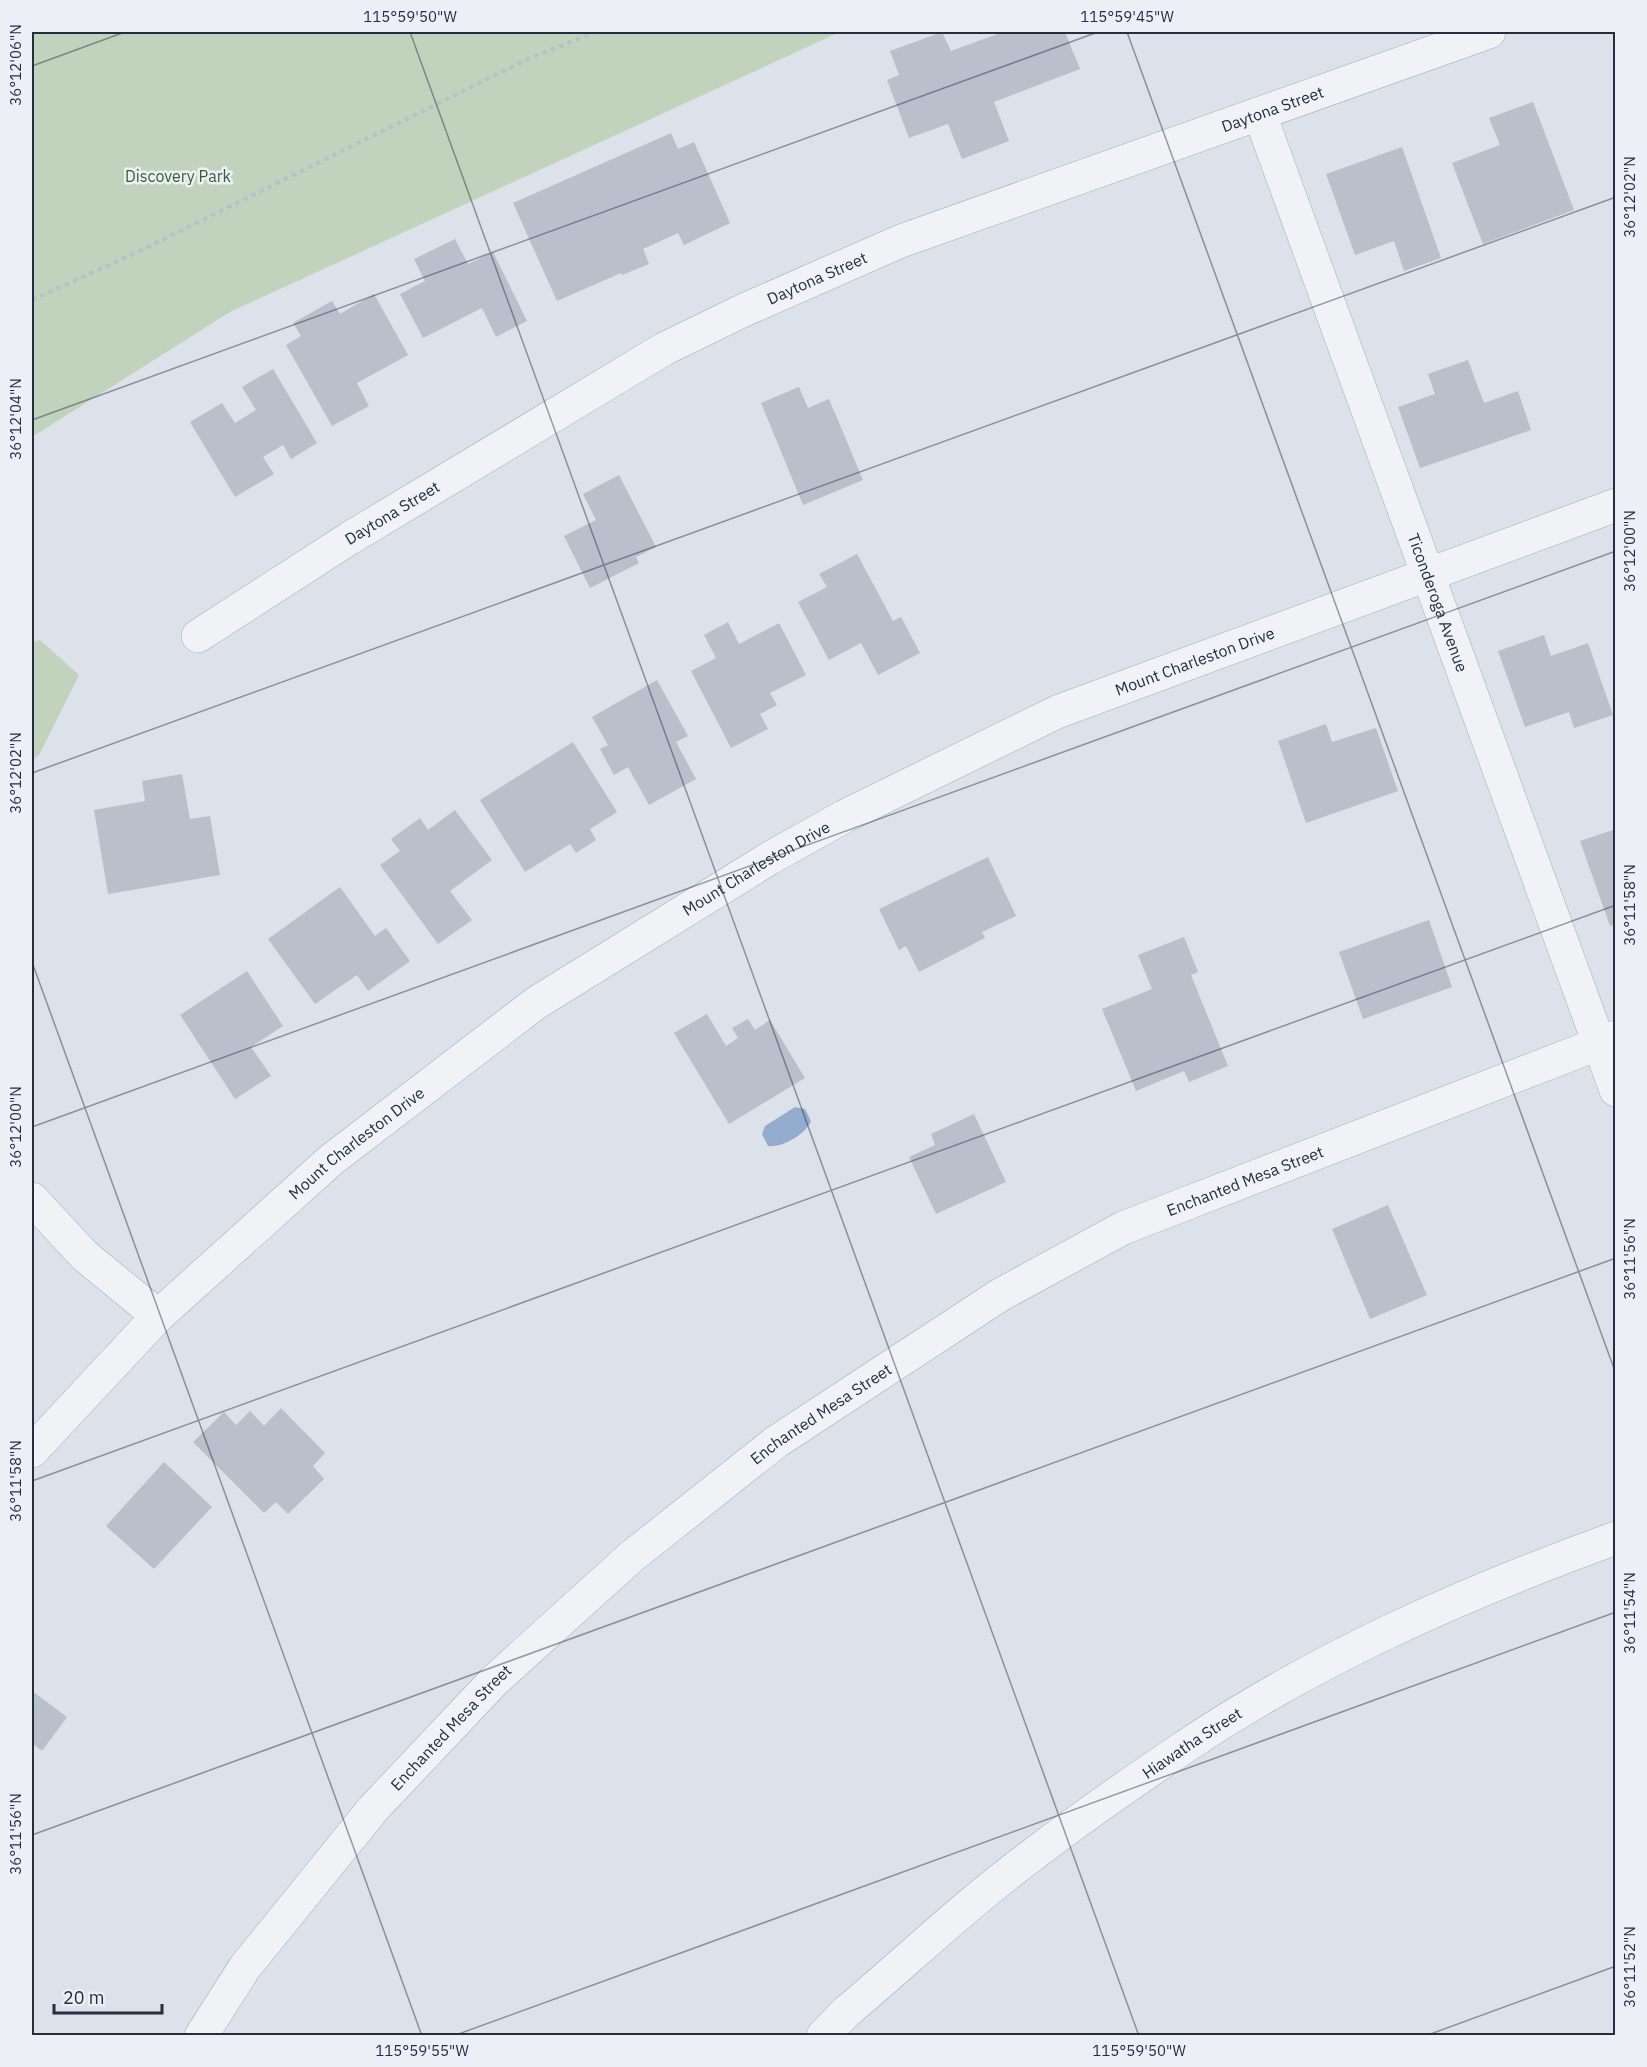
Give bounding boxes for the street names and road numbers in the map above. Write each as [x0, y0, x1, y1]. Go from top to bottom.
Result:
street label: Daytona Street [1219, 82, 1326, 136]
street label: Daytona Street [764, 247, 870, 309]
street label: Daytona Street [341, 476, 443, 549]
street label: Ticonderoga Avenue [1404, 530, 1473, 675]
street label: Mount Charleston Drive [1112, 622, 1277, 700]
street label: Mount Charleston Drive [679, 816, 834, 920]
street label: Mount Charleston Drive [284, 1082, 428, 1203]
street label: Enchanted Mesa Street [1164, 1141, 1326, 1220]
street label: Enchanted Mesa Street [746, 1359, 895, 1469]
street label: Enchanted Mesa Street [386, 1660, 515, 1794]
street label: Hiawatha Street [1138, 1703, 1245, 1783]

